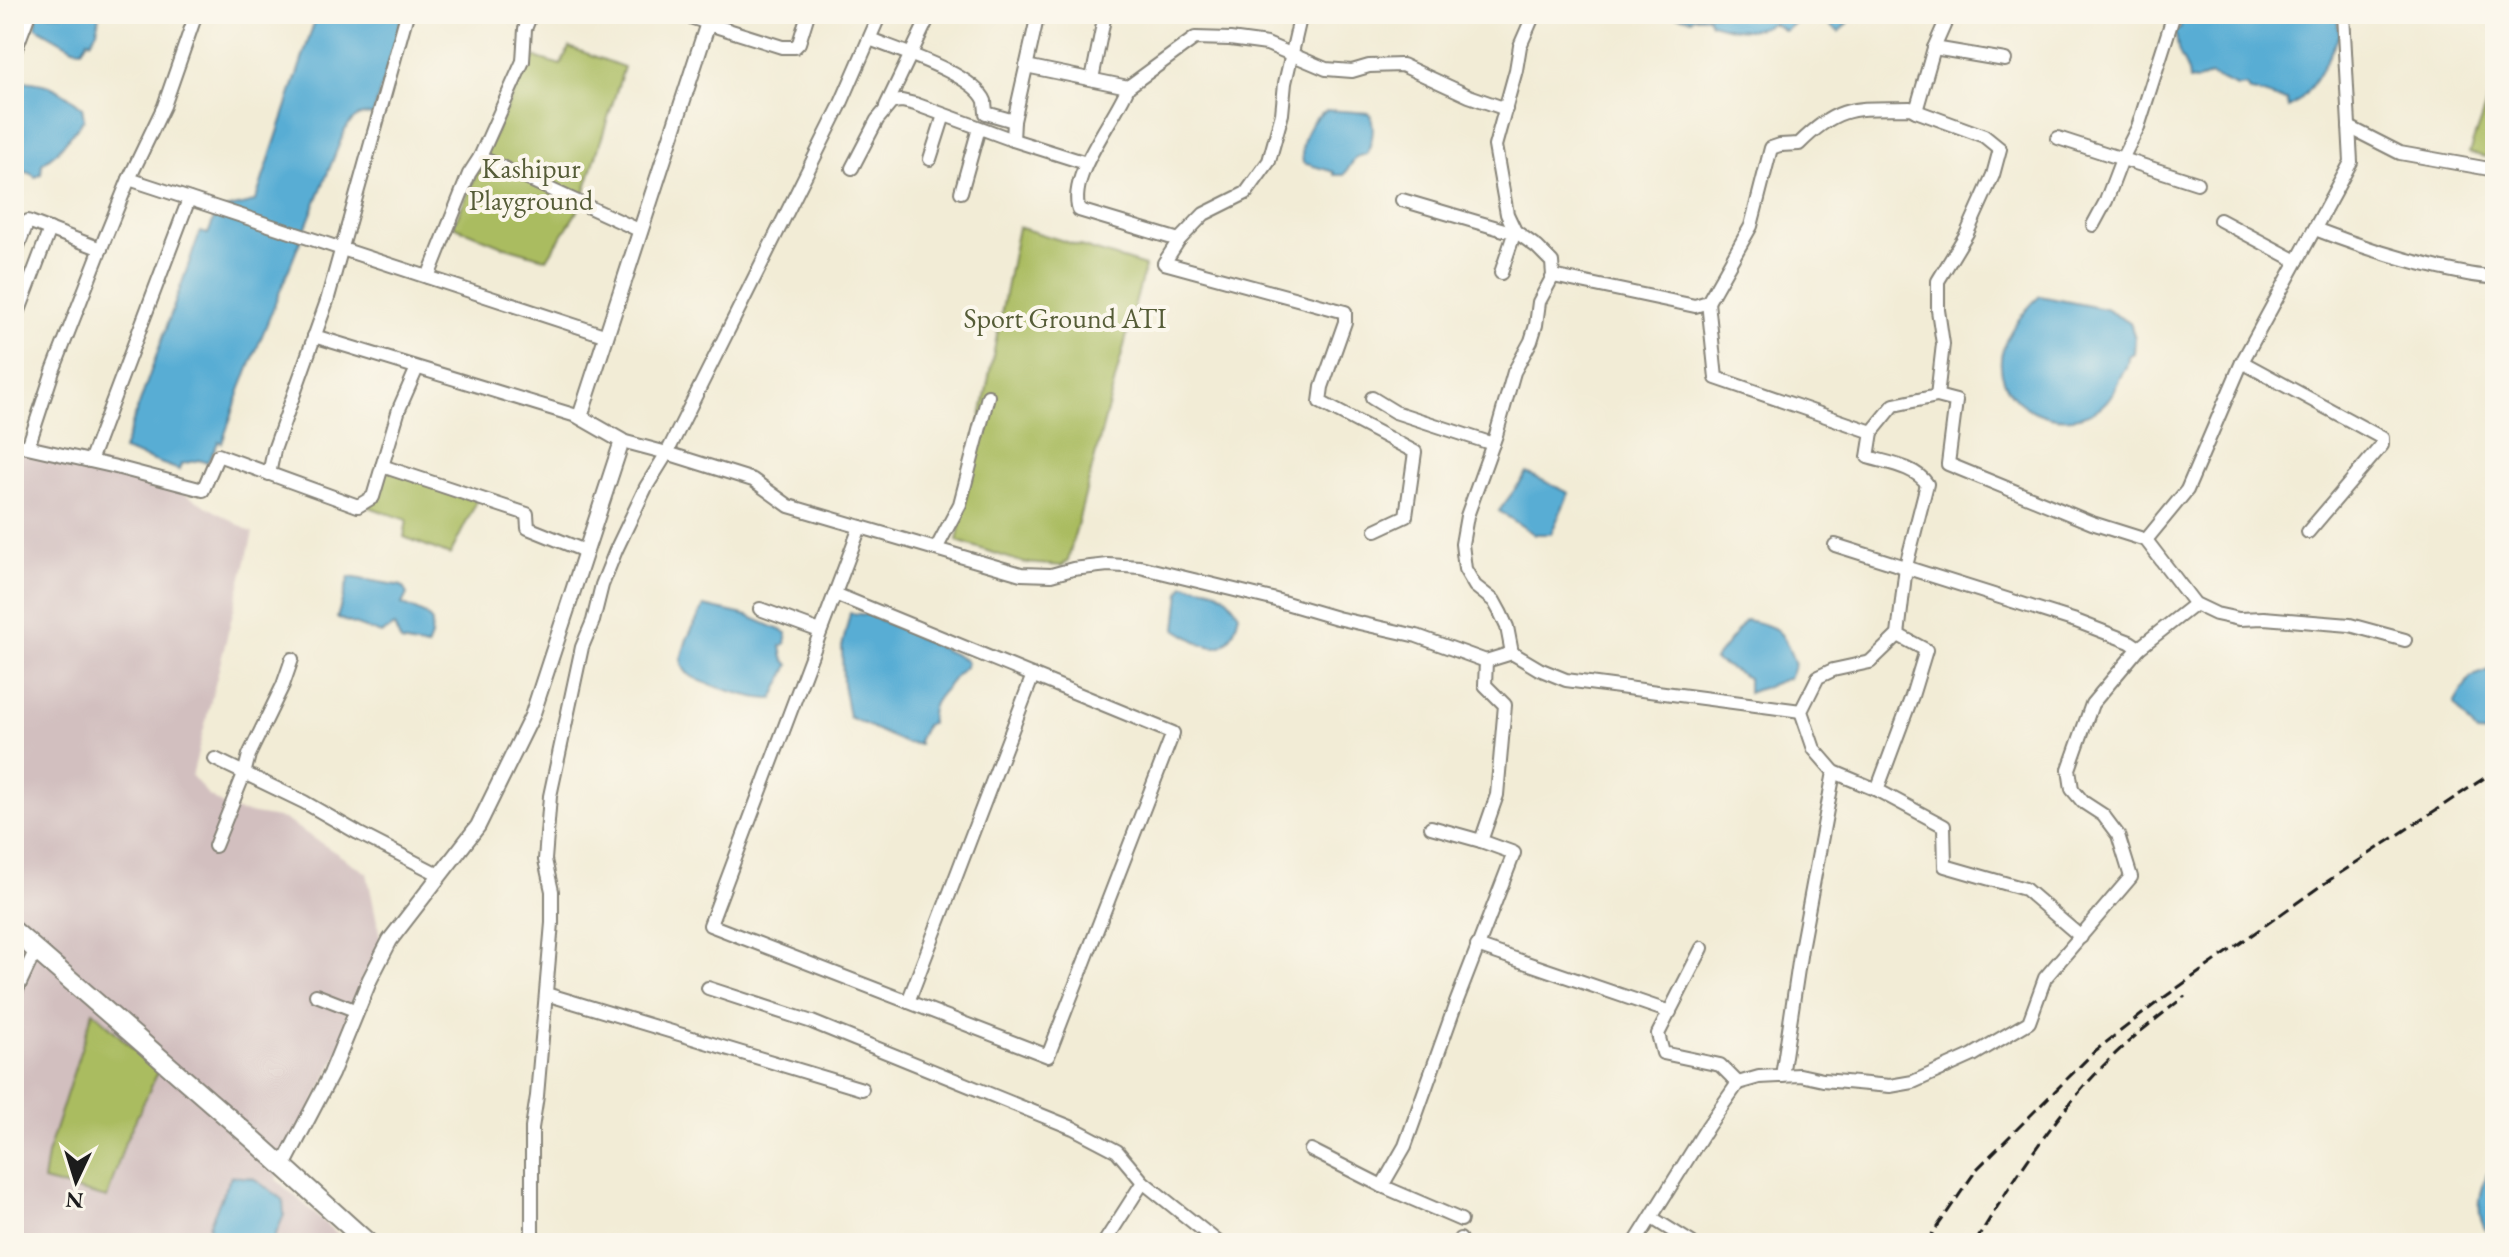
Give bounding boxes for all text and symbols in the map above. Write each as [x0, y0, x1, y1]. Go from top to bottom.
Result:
park label: Kashipur Playground [469, 150, 594, 218]
park label: Sport Ground ATI [963, 300, 1167, 336]
north arrow [36, 1141, 116, 1221]
text: N [65, 1185, 85, 1216]

